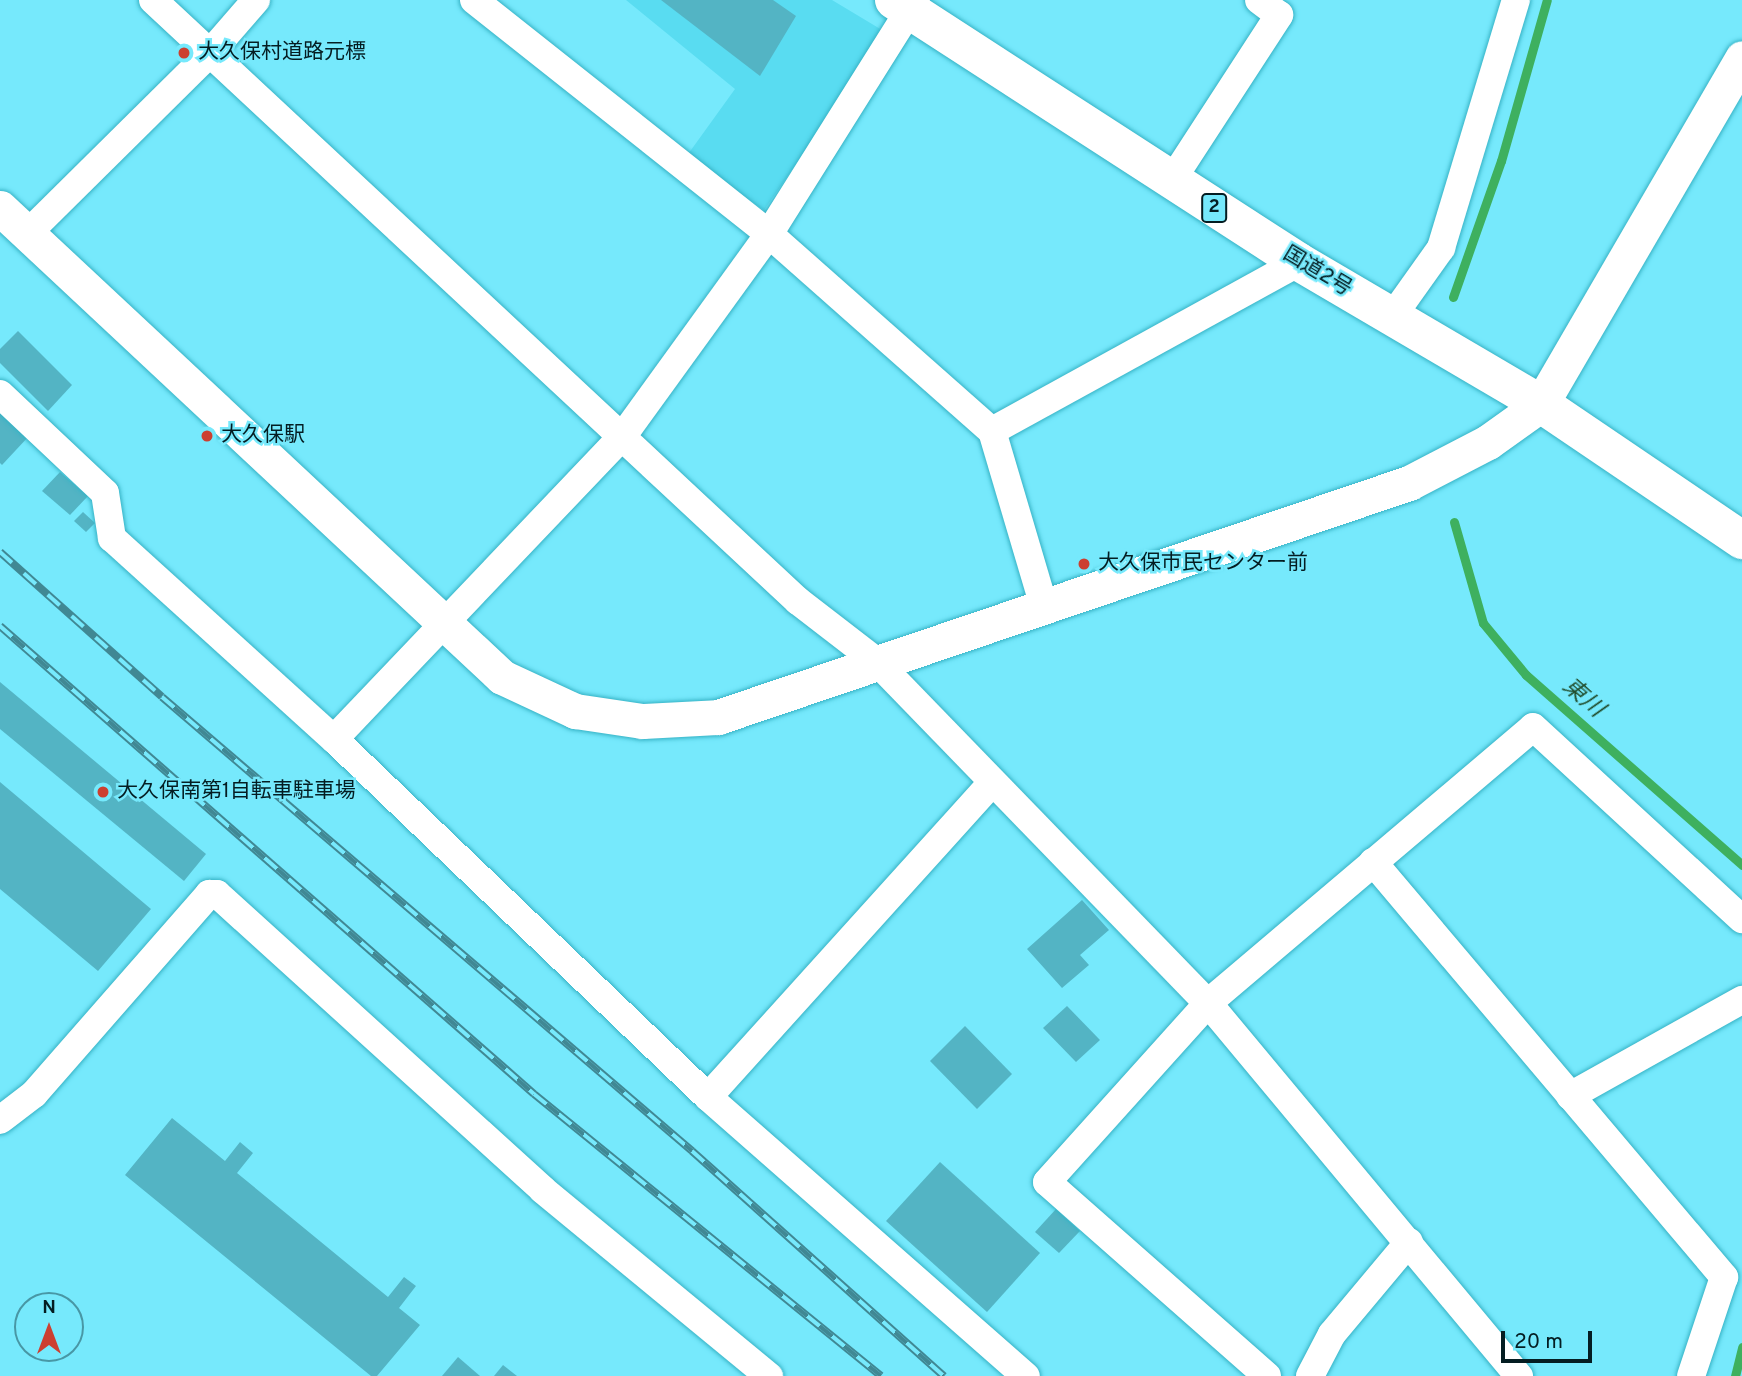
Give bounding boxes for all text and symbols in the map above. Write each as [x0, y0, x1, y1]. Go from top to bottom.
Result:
place label: 大久保村道路元標 [198, 40, 366, 66]
marker: 大久保村道路元標 [176, 45, 192, 61]
road number: 2 [1200, 192, 1228, 224]
street label: 国道2号 [1278, 242, 1356, 302]
place label: 大久保駅 [221, 423, 305, 449]
marker: 大久保駅 [199, 428, 215, 444]
place label: 大久保市民センター前 [1098, 551, 1308, 577]
marker: 大久保市民センター前 [1076, 556, 1092, 572]
water label: 東川 [1556, 673, 1608, 725]
place label: 大久保南第1自転車駐車場 [117, 779, 356, 805]
marker: 大久保南第1自転車駐車場 [95, 784, 111, 800]
north arrow [14, 1292, 84, 1362]
text: N [42, 1296, 56, 1320]
scale bar [1504, 1316, 1595, 1360]
text: 20 m [1514, 1329, 1563, 1356]

